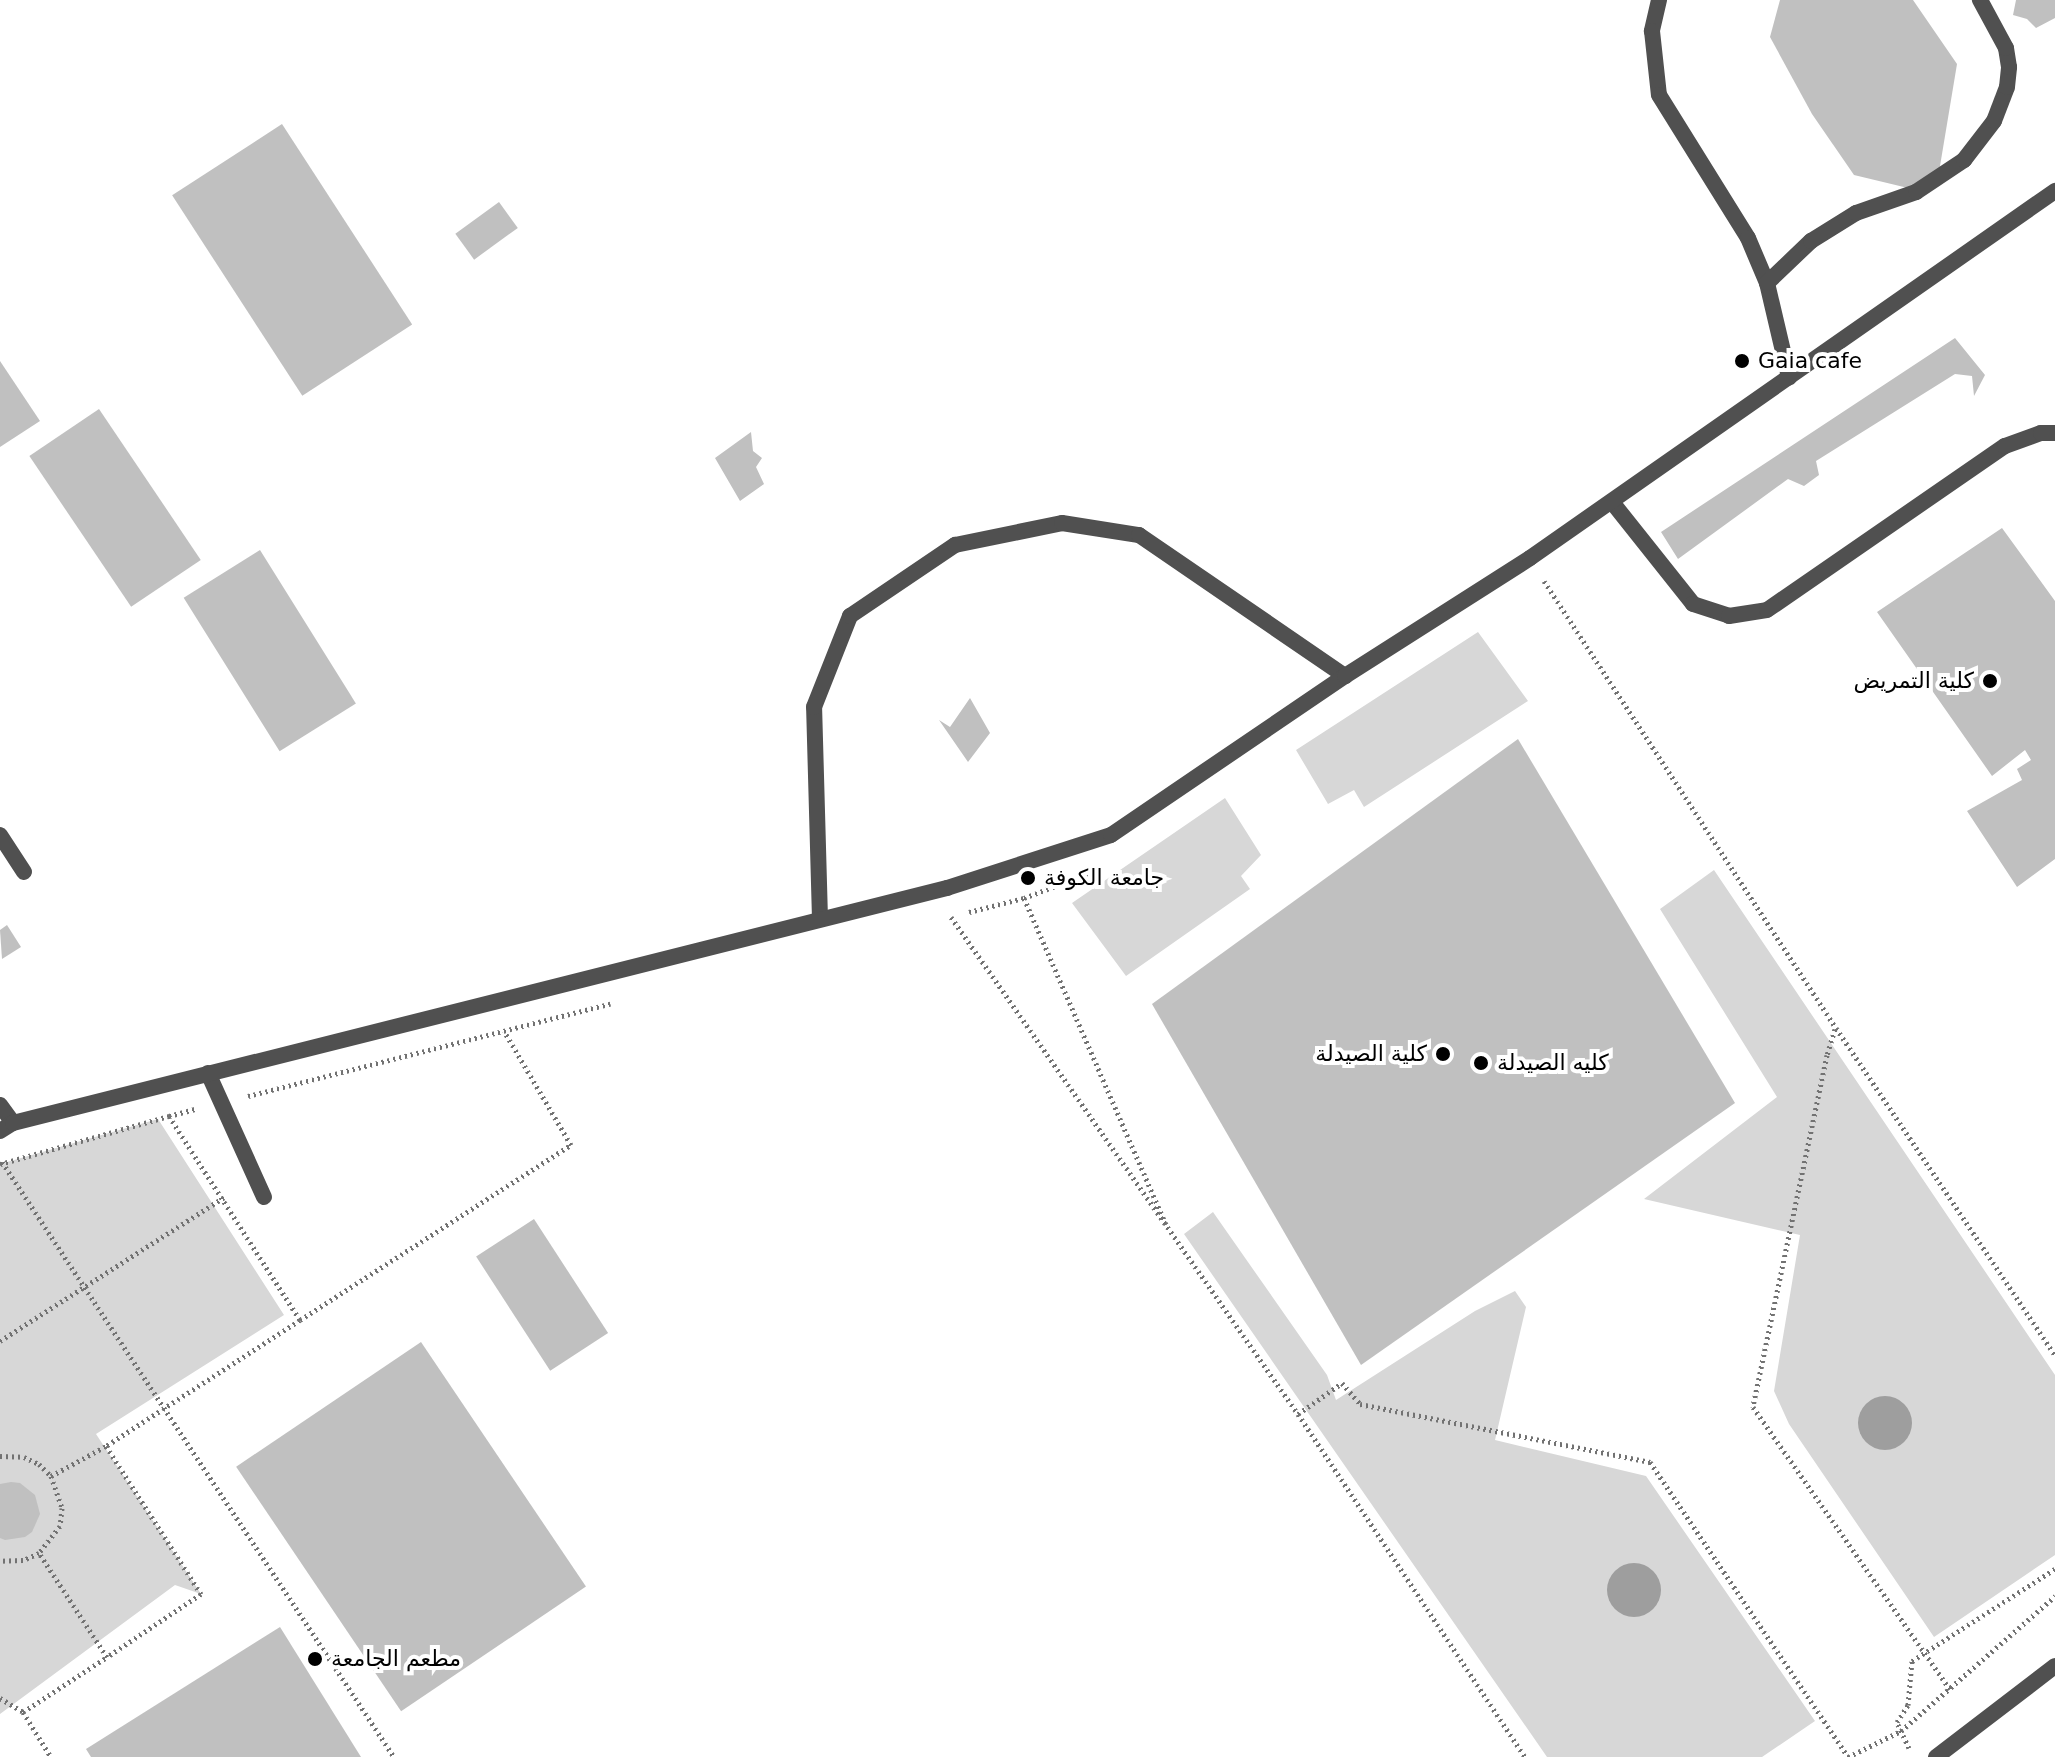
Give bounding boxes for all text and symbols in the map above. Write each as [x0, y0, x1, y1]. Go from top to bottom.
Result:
place label: Gaia cafe [1758, 348, 1862, 374]
marker: Gaia cafe [1733, 352, 1751, 370]
place label: كلية التمريض [1853, 668, 1974, 694]
marker: كلية التمريض [1981, 672, 1999, 690]
place label: جامعة الكوفة [1044, 865, 1164, 891]
marker: جامعة الكوفة [1019, 869, 1037, 887]
place label: كلية الصيدلة [1315, 1041, 1427, 1067]
marker: كلية الصيدلة [1434, 1045, 1452, 1063]
place label: كليه الصيدلة [1497, 1050, 1609, 1076]
marker: كليه الصيدلة [1472, 1054, 1490, 1072]
place label: مطعم الجامعة [331, 1646, 461, 1672]
marker: مطعم الجامعة [306, 1650, 324, 1668]

